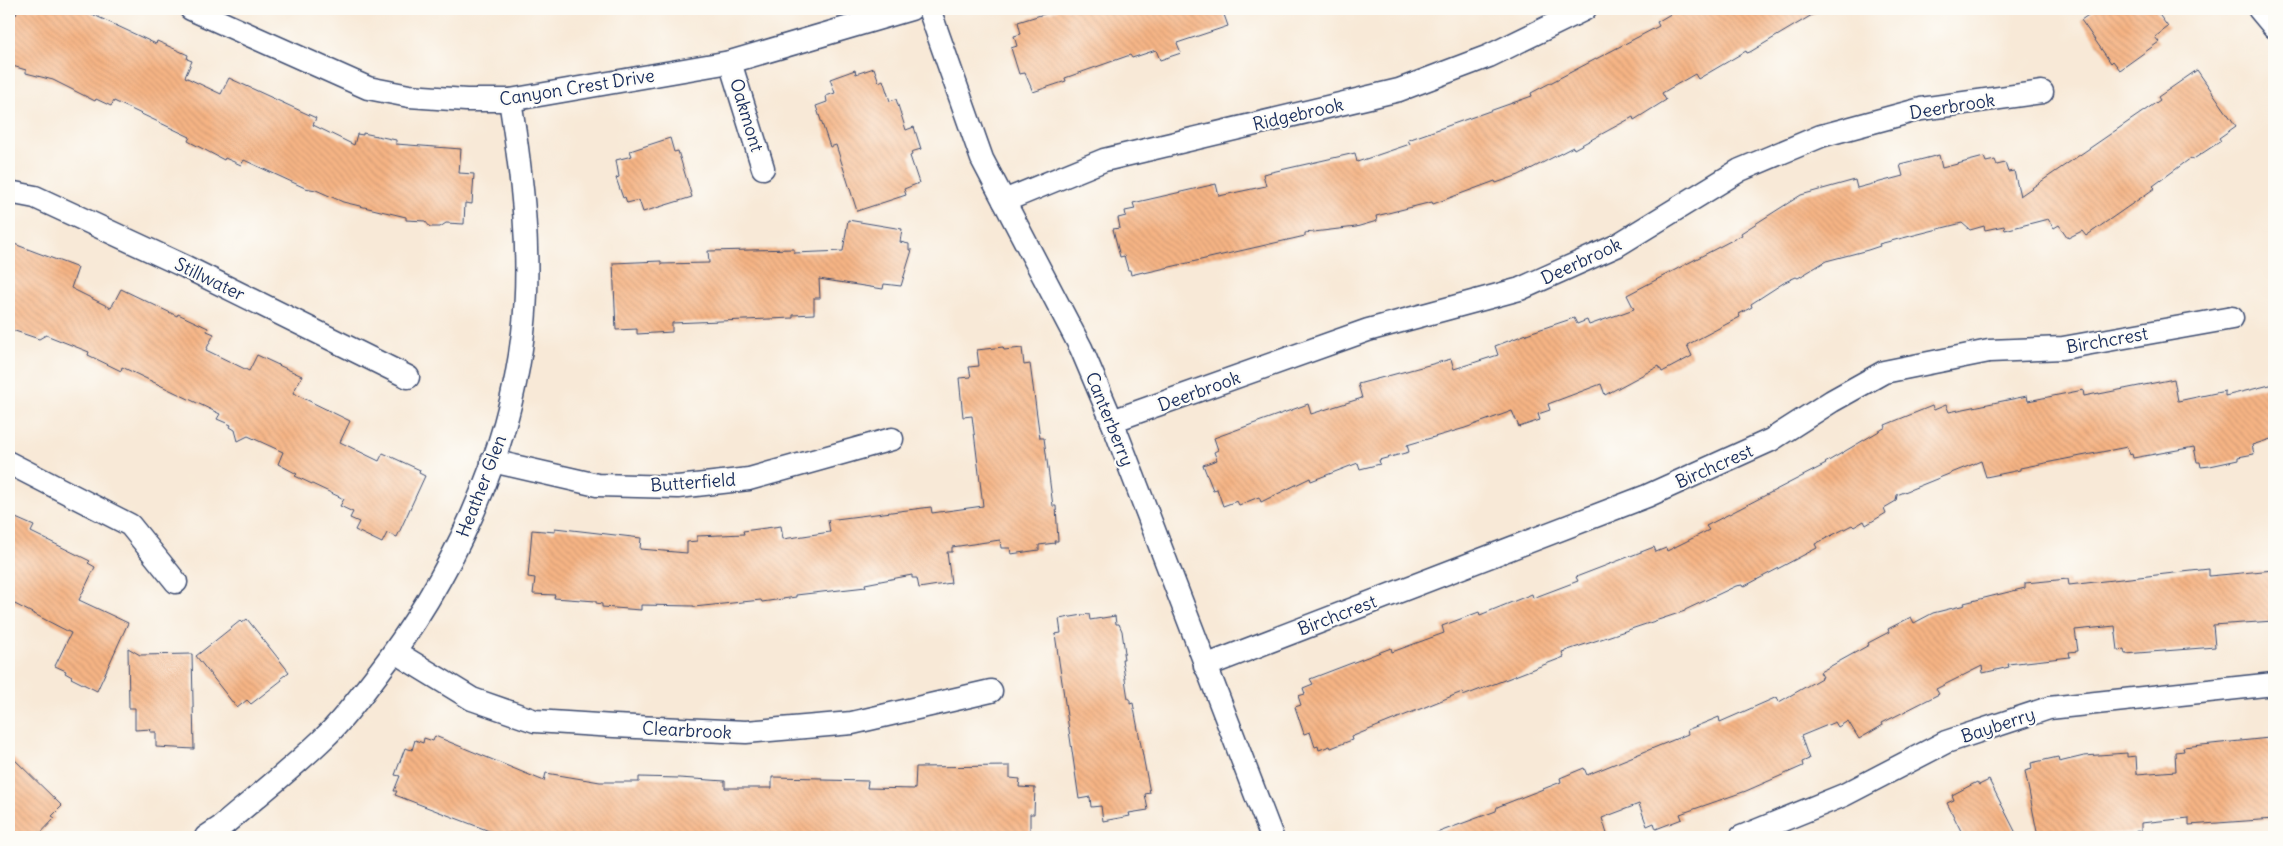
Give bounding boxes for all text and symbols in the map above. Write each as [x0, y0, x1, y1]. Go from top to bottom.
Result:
street label: Canyon Crest Drive [498, 63, 656, 111]
street label: Oakmont [725, 75, 769, 155]
street label: Deerbrook [1908, 88, 1996, 124]
street label: Ridgebrook [1250, 92, 1346, 136]
street label: Deerbrook [1537, 232, 1625, 290]
street label: Stillwater [171, 252, 249, 306]
street label: Birchcrest [2064, 322, 2150, 358]
street label: Deerbrook [1155, 365, 1243, 417]
street label: Canterberry [1081, 368, 1139, 470]
street label: Heather Glen [451, 432, 511, 540]
street label: Birchcrest [1672, 439, 1756, 493]
street label: Butterfield [650, 468, 737, 496]
street label: Birchcrest [1294, 589, 1380, 641]
street label: Bayberry [1958, 702, 2038, 748]
street label: Clearbrook [642, 716, 732, 744]

